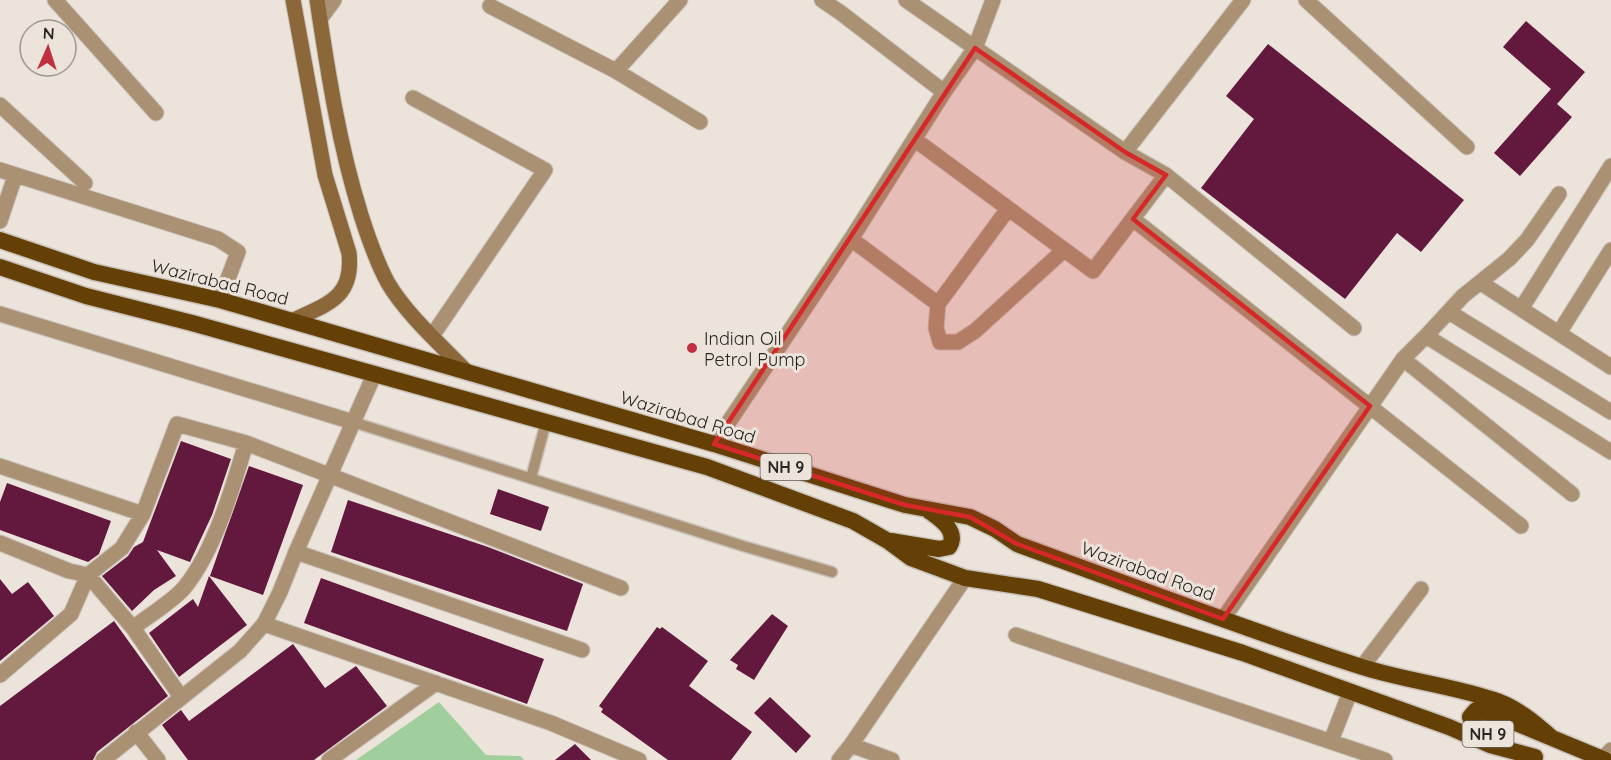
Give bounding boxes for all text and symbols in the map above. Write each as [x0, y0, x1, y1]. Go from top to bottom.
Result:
north arrow [18, 18, 78, 78]
text: N [42, 23, 55, 43]
street label: Wazirabad Road [149, 254, 291, 310]
place label: Indian Oil Petrol Pump [704, 327, 806, 371]
marker: Indian Oil Petrol Pump [685, 341, 699, 355]
street label: Wazirabad Road [617, 385, 759, 449]
road number: NH 9 [760, 454, 812, 480]
street label: Wazirabad Road [1078, 536, 1218, 606]
road number: NH 9 [1462, 721, 1514, 747]

